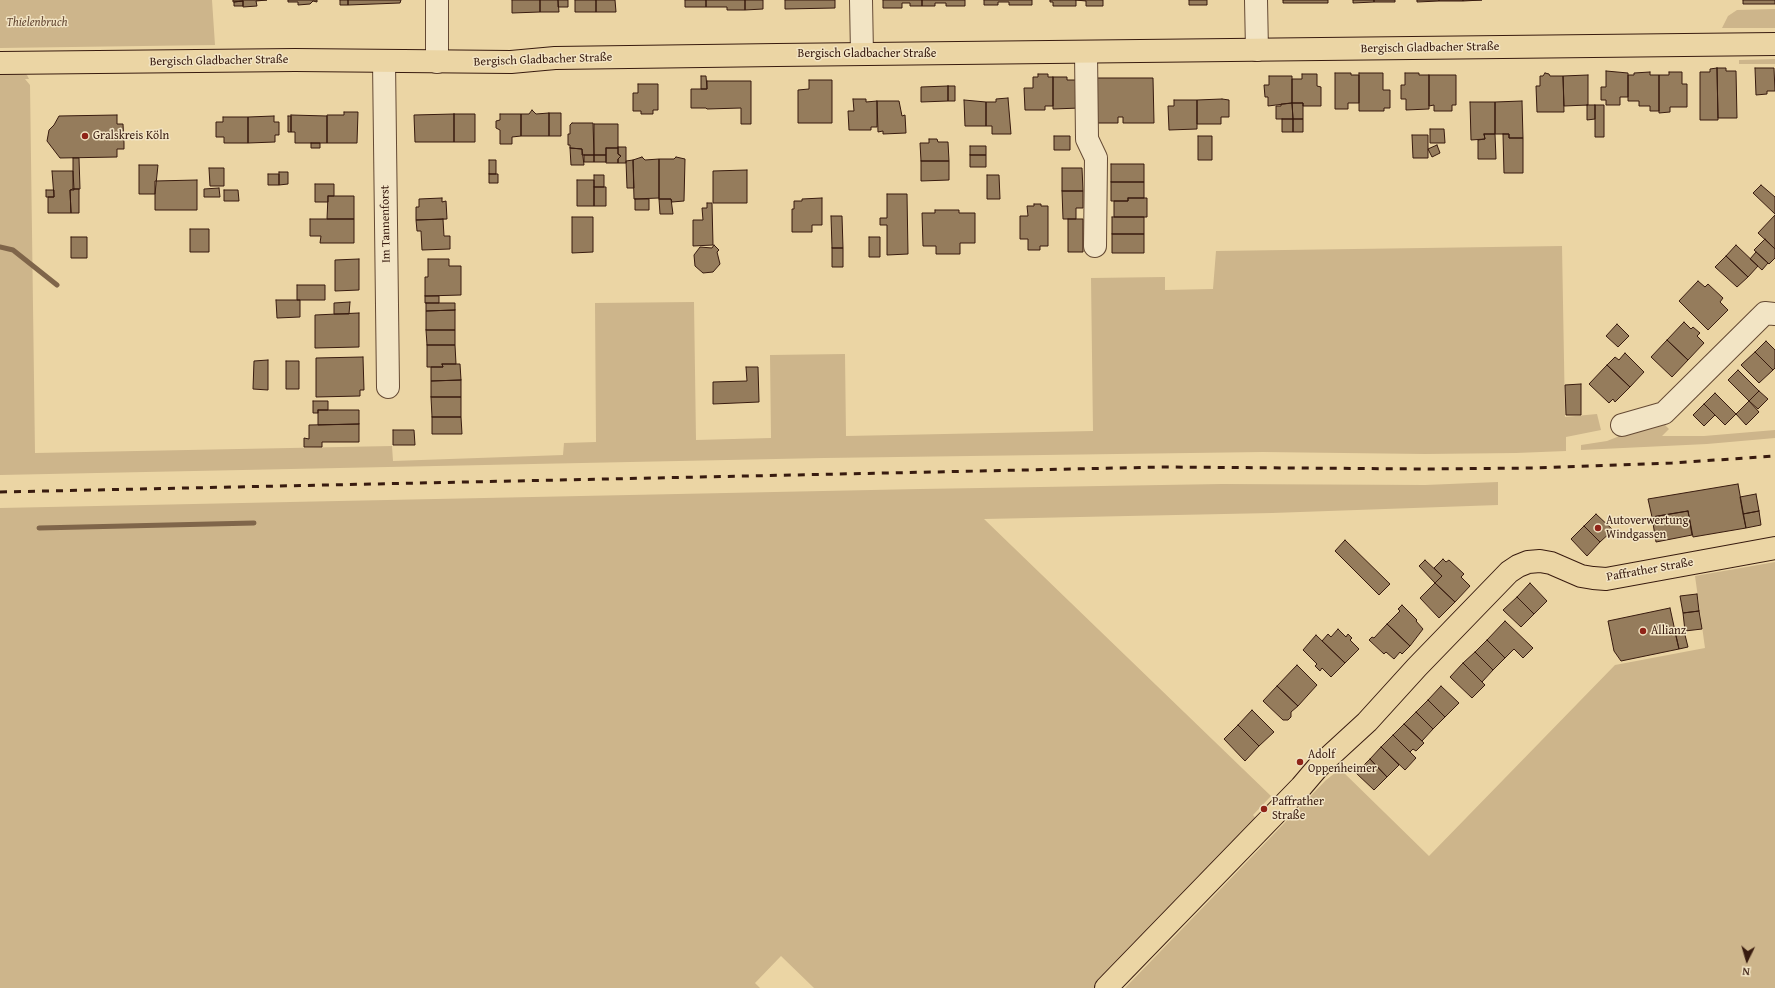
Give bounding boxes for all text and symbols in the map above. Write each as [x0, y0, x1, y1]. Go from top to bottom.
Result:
park label: Thielenbruch [6, 16, 68, 30]
street label: Bergisch Gladbacher Straße [1361, 40, 1499, 56]
street label: Bergisch Gladbacher Straße [798, 47, 936, 61]
street label: Bergisch Gladbacher Straße [473, 50, 613, 70]
street label: Bergisch Gladbacher Straße [150, 53, 288, 69]
place label: Gralskreis Köln [93, 129, 169, 143]
marker: Gralskreis Köln [80, 131, 90, 141]
street label: Im Tannenforst [378, 185, 394, 263]
place label: Autoverwertung Windgassen [1606, 514, 1688, 542]
marker: Autoverwertung Windgassen [1593, 523, 1603, 533]
street label: Paffrather Straße [1606, 555, 1694, 585]
place label: Allianz [1651, 624, 1686, 638]
marker: Allianz [1638, 626, 1648, 636]
place label: Adolf Oppenheimer [1308, 748, 1377, 776]
marker: Adolf Oppenheimer [1295, 757, 1305, 767]
place label: Paffrather Straße [1272, 795, 1324, 823]
marker: Paffrather Straße [1259, 804, 1269, 814]
north arrow [1727, 940, 1767, 980]
text: N [1742, 964, 1750, 980]

